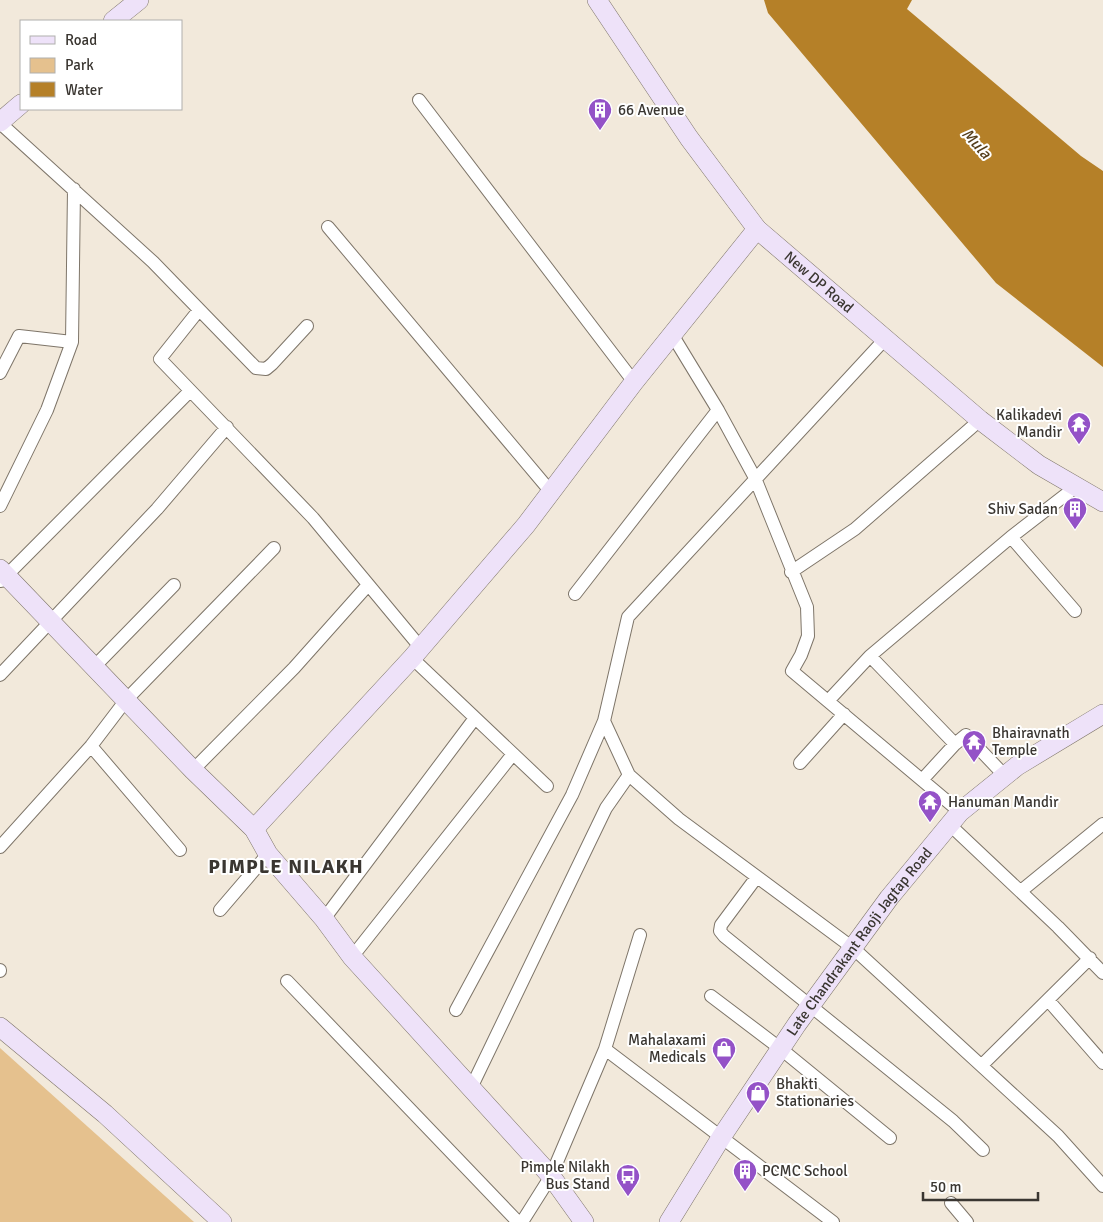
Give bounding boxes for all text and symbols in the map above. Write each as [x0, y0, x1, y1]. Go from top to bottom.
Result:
legend [20, 20, 182, 110]
text: Road [65, 31, 97, 49]
text: Park [65, 56, 94, 74]
text: Water [65, 81, 103, 99]
building icon: 66 Avenue [587, 97, 613, 131]
place label: 66 Avenue [618, 101, 684, 119]
water label: Mula [957, 124, 996, 164]
street label: New DP Road [781, 247, 857, 317]
place label: Kalikadevi Mandir [996, 406, 1062, 441]
temple icon: Kalikadevi Mandir [1066, 411, 1092, 445]
building icon: Shiv Sadan [1062, 496, 1088, 530]
place label: Shiv Sadan [988, 500, 1058, 518]
place label: Bhairavnath Temple [992, 724, 1070, 759]
temple icon: Bhairavnath Temple [961, 729, 987, 763]
temple icon: Hanuman Mandir [917, 789, 943, 823]
place label: Hanuman Mandir [948, 793, 1059, 811]
street label: Late Chandrakant Raoji Jagtap Road [783, 844, 936, 1039]
district label: PIMPLE NILAKH [208, 854, 364, 879]
place label: Mahalaxami Medicals [628, 1031, 706, 1066]
shop icon: Mahalaxami Medicals [711, 1036, 737, 1070]
place label: Bhakti Stationaries [776, 1075, 854, 1110]
shop icon: Bhakti Stationaries [745, 1080, 771, 1114]
place label: Pimple Nilakh Bus Stand [520, 1158, 610, 1193]
building icon: PCMC School [732, 1158, 758, 1192]
place label: PCMC School [762, 1162, 848, 1180]
bus stop icon: Pimple Nilakh Bus Stand [615, 1163, 641, 1197]
scale bar [923, 1170, 1038, 1202]
text: 50 m [930, 1178, 961, 1196]

